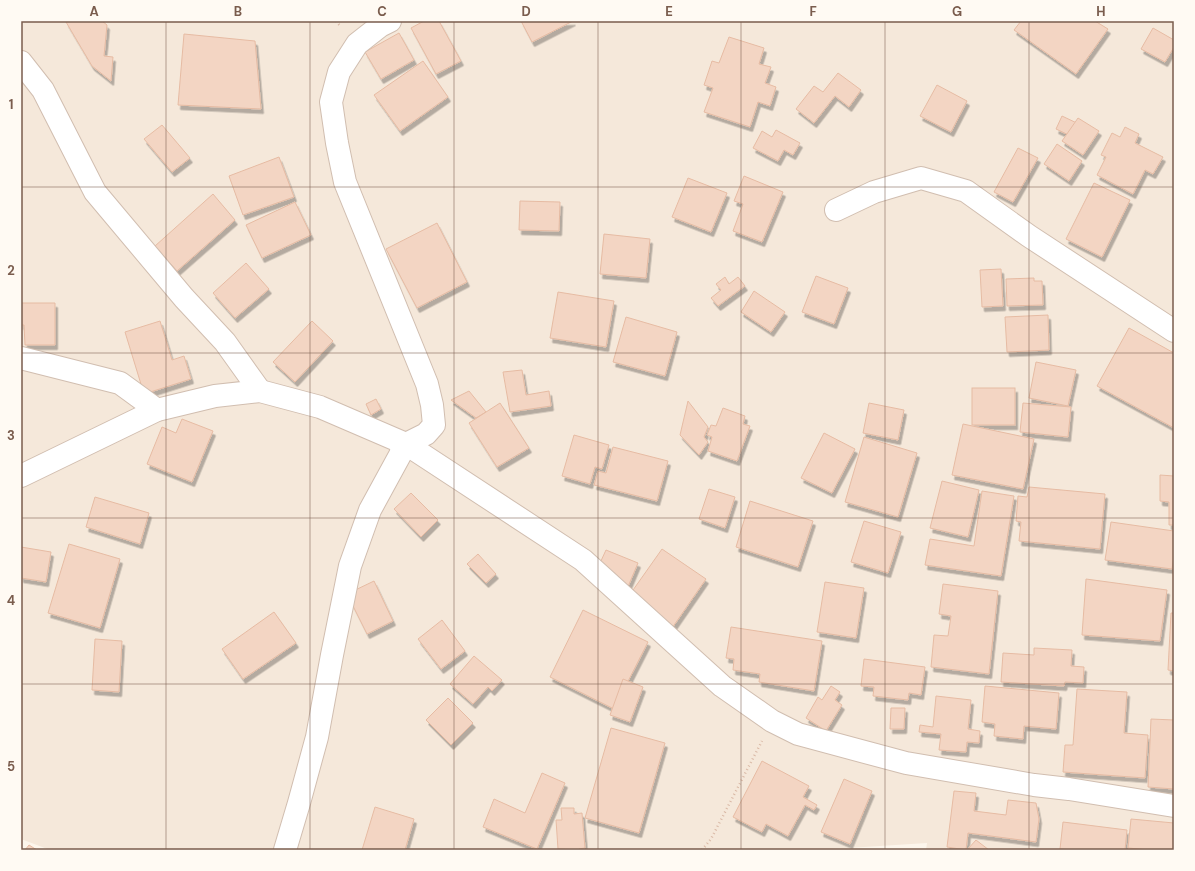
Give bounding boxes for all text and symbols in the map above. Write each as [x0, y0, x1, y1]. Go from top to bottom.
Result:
text: A [89, 3, 99, 20]
text: B [234, 3, 242, 20]
text: C [377, 3, 387, 20]
text: D [521, 3, 531, 20]
text: E [665, 3, 673, 20]
text: F [809, 3, 817, 20]
text: G [952, 3, 962, 20]
text: H [1096, 3, 1106, 20]
text: 1 [9, 96, 13, 113]
text: 2 [7, 262, 15, 279]
text: 3 [7, 427, 15, 444]
text: 4 [7, 592, 15, 609]
text: 5 [7, 758, 15, 775]

